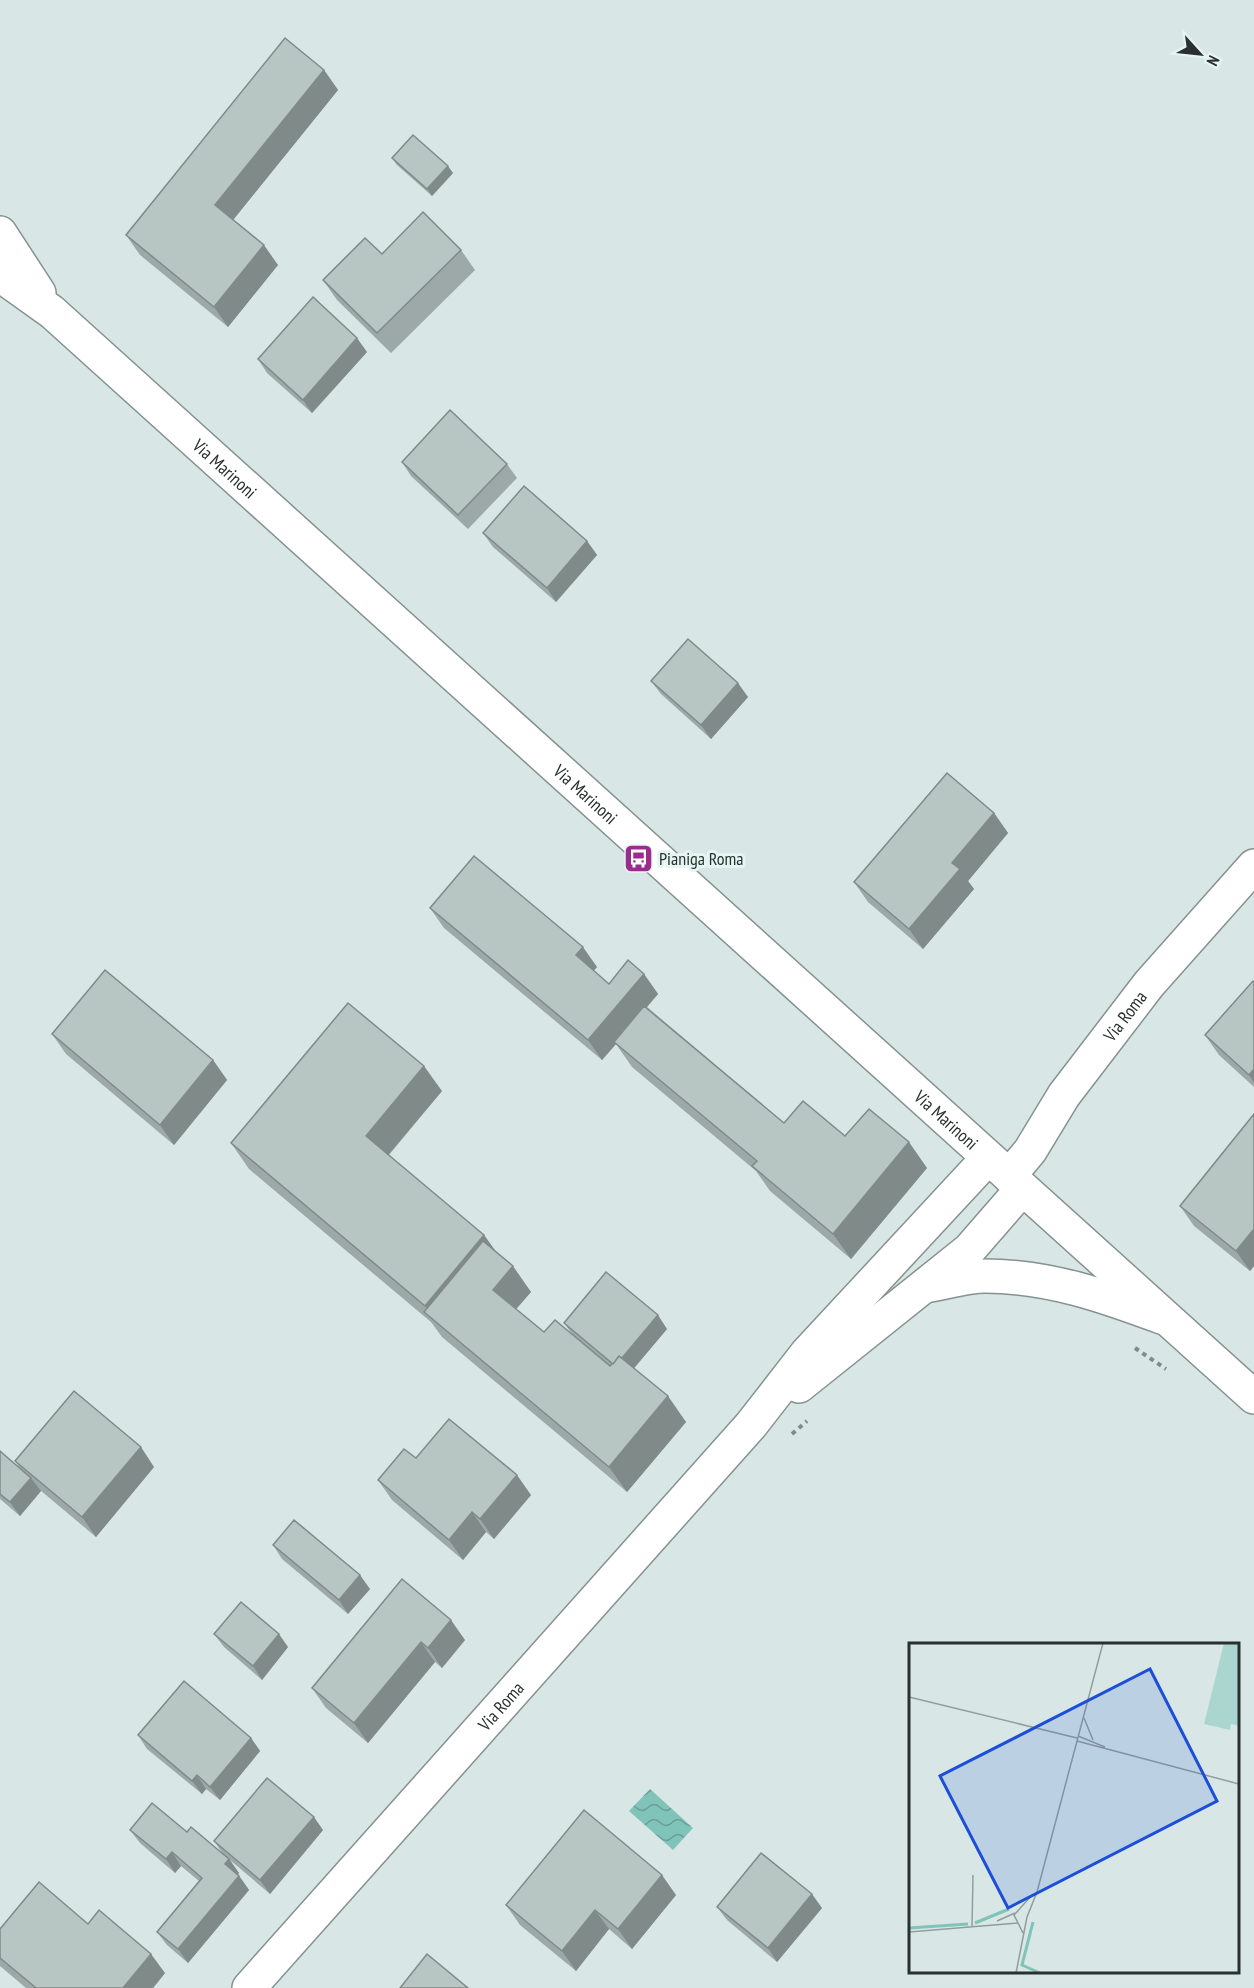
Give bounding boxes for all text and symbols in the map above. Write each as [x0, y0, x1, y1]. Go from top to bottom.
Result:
north arrow [1170, 24, 1230, 84]
text: N [1202, 52, 1224, 69]
street label: Via Marinoni [188, 433, 262, 503]
street label: Via Marinoni [548, 758, 623, 829]
bus stop icon: Pianiga Roma [622, 842, 654, 874]
place label: Pianiga Roma [659, 847, 743, 870]
street label: Via Roma [1097, 986, 1151, 1047]
street label: Via Marinoni [909, 1084, 983, 1154]
inset map [909, 1643, 1239, 1973]
street label: Via Roma [472, 1677, 528, 1736]

